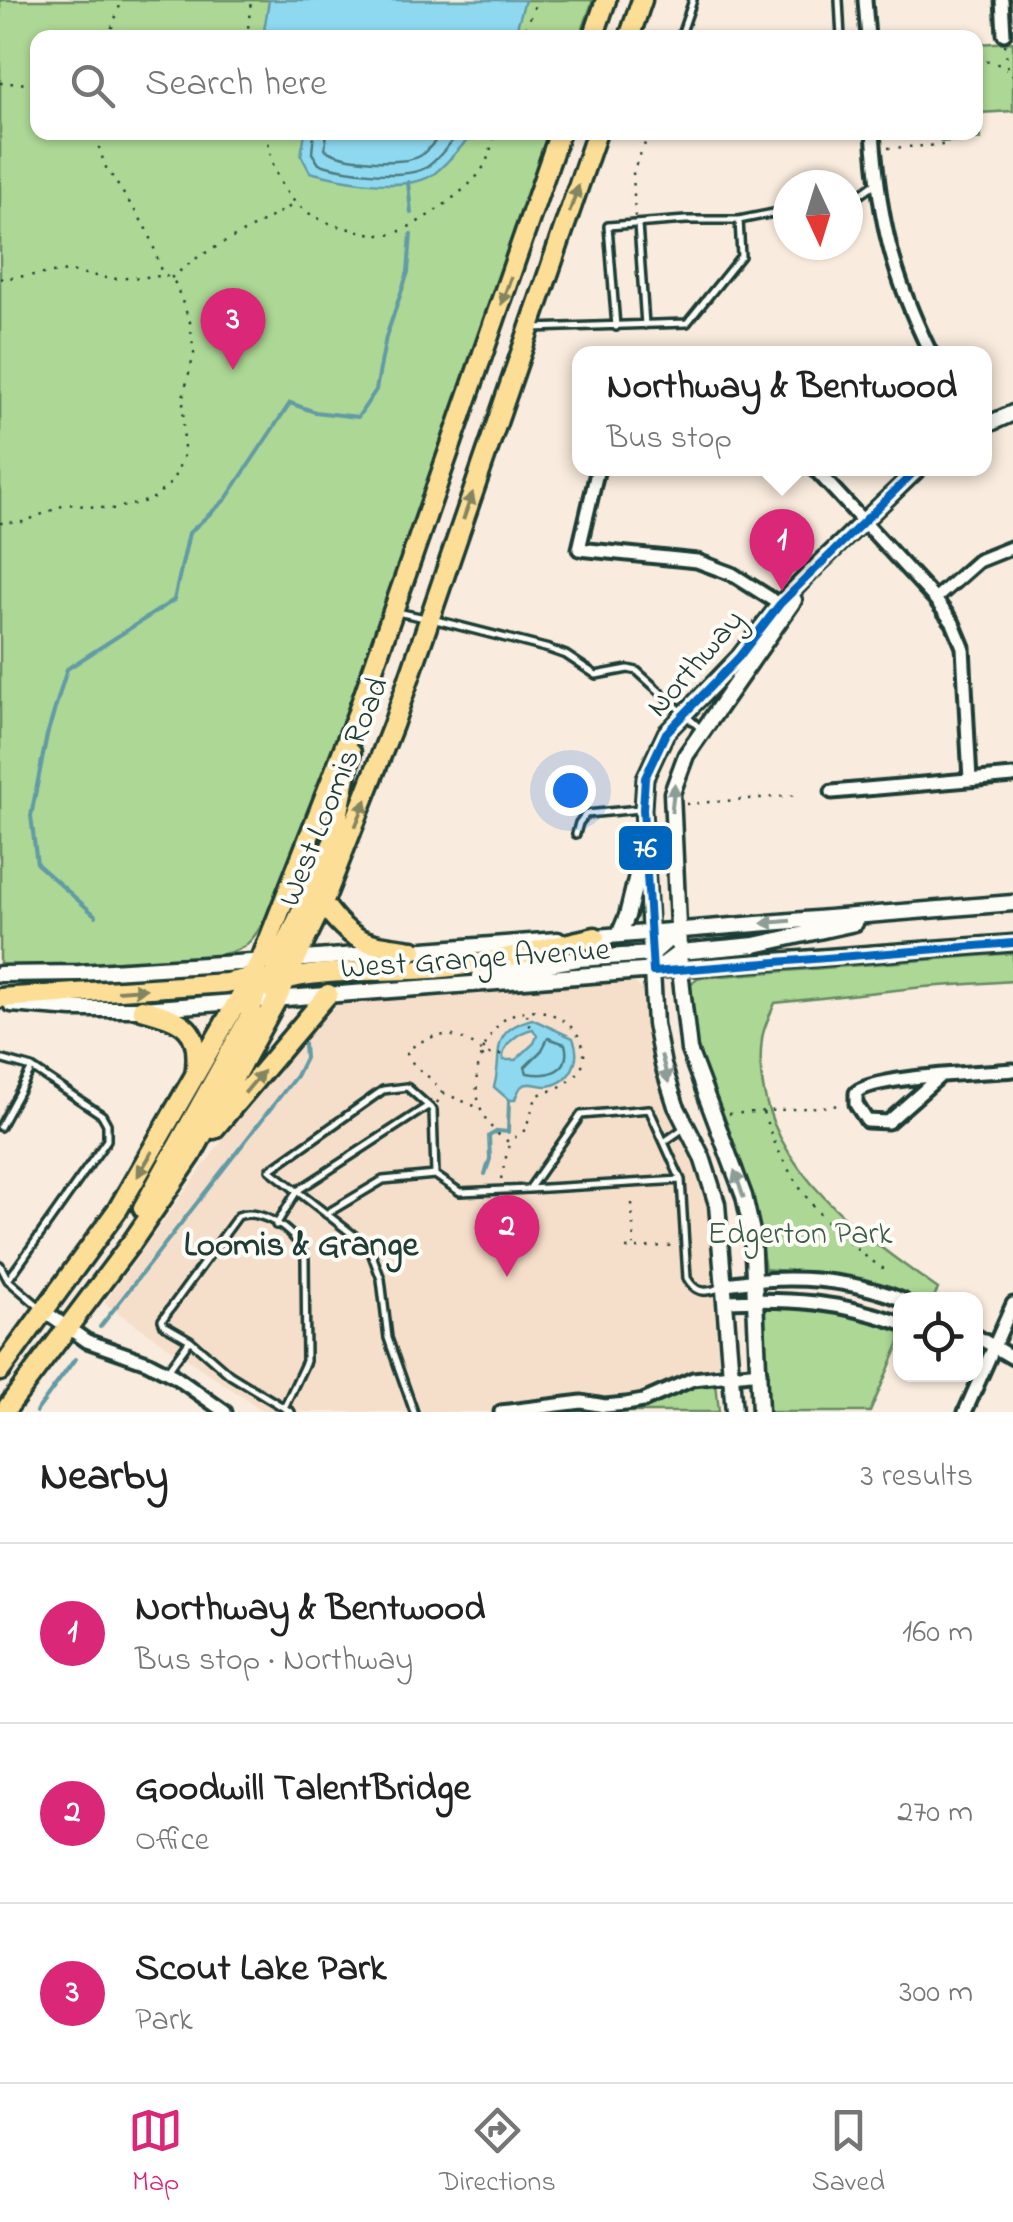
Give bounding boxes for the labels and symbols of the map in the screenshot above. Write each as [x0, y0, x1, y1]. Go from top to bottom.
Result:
north arrow [773, 170, 863, 260]
one-way arrow [567, 184, 582, 214]
one-way arrow [498, 276, 513, 306]
pin: 3 [200, 288, 266, 370]
one-way arrow [462, 491, 477, 521]
pin: 1 [750, 508, 814, 591]
street label: Northway [636, 600, 757, 729]
street label: West Loomis Road [268, 670, 403, 914]
your location [545, 765, 596, 816]
one-way arrow [665, 782, 681, 814]
one-way arrow [353, 798, 369, 828]
line badge: 76 [617, 824, 674, 872]
text: 76 [633, 830, 658, 871]
one-way arrow [760, 915, 792, 931]
street label: West Grange Avenue [339, 928, 612, 993]
one-way arrow [117, 982, 149, 998]
one-way arrow [658, 1054, 673, 1085]
one-way arrow [243, 1069, 265, 1094]
one-way arrow [137, 1150, 154, 1178]
one-way arrow [731, 1168, 746, 1198]
pin: 2 [474, 1194, 540, 1277]
park label: Edgerton Park [707, 1212, 893, 1259]
district label: Loomis & Grange [184, 1221, 420, 1273]

